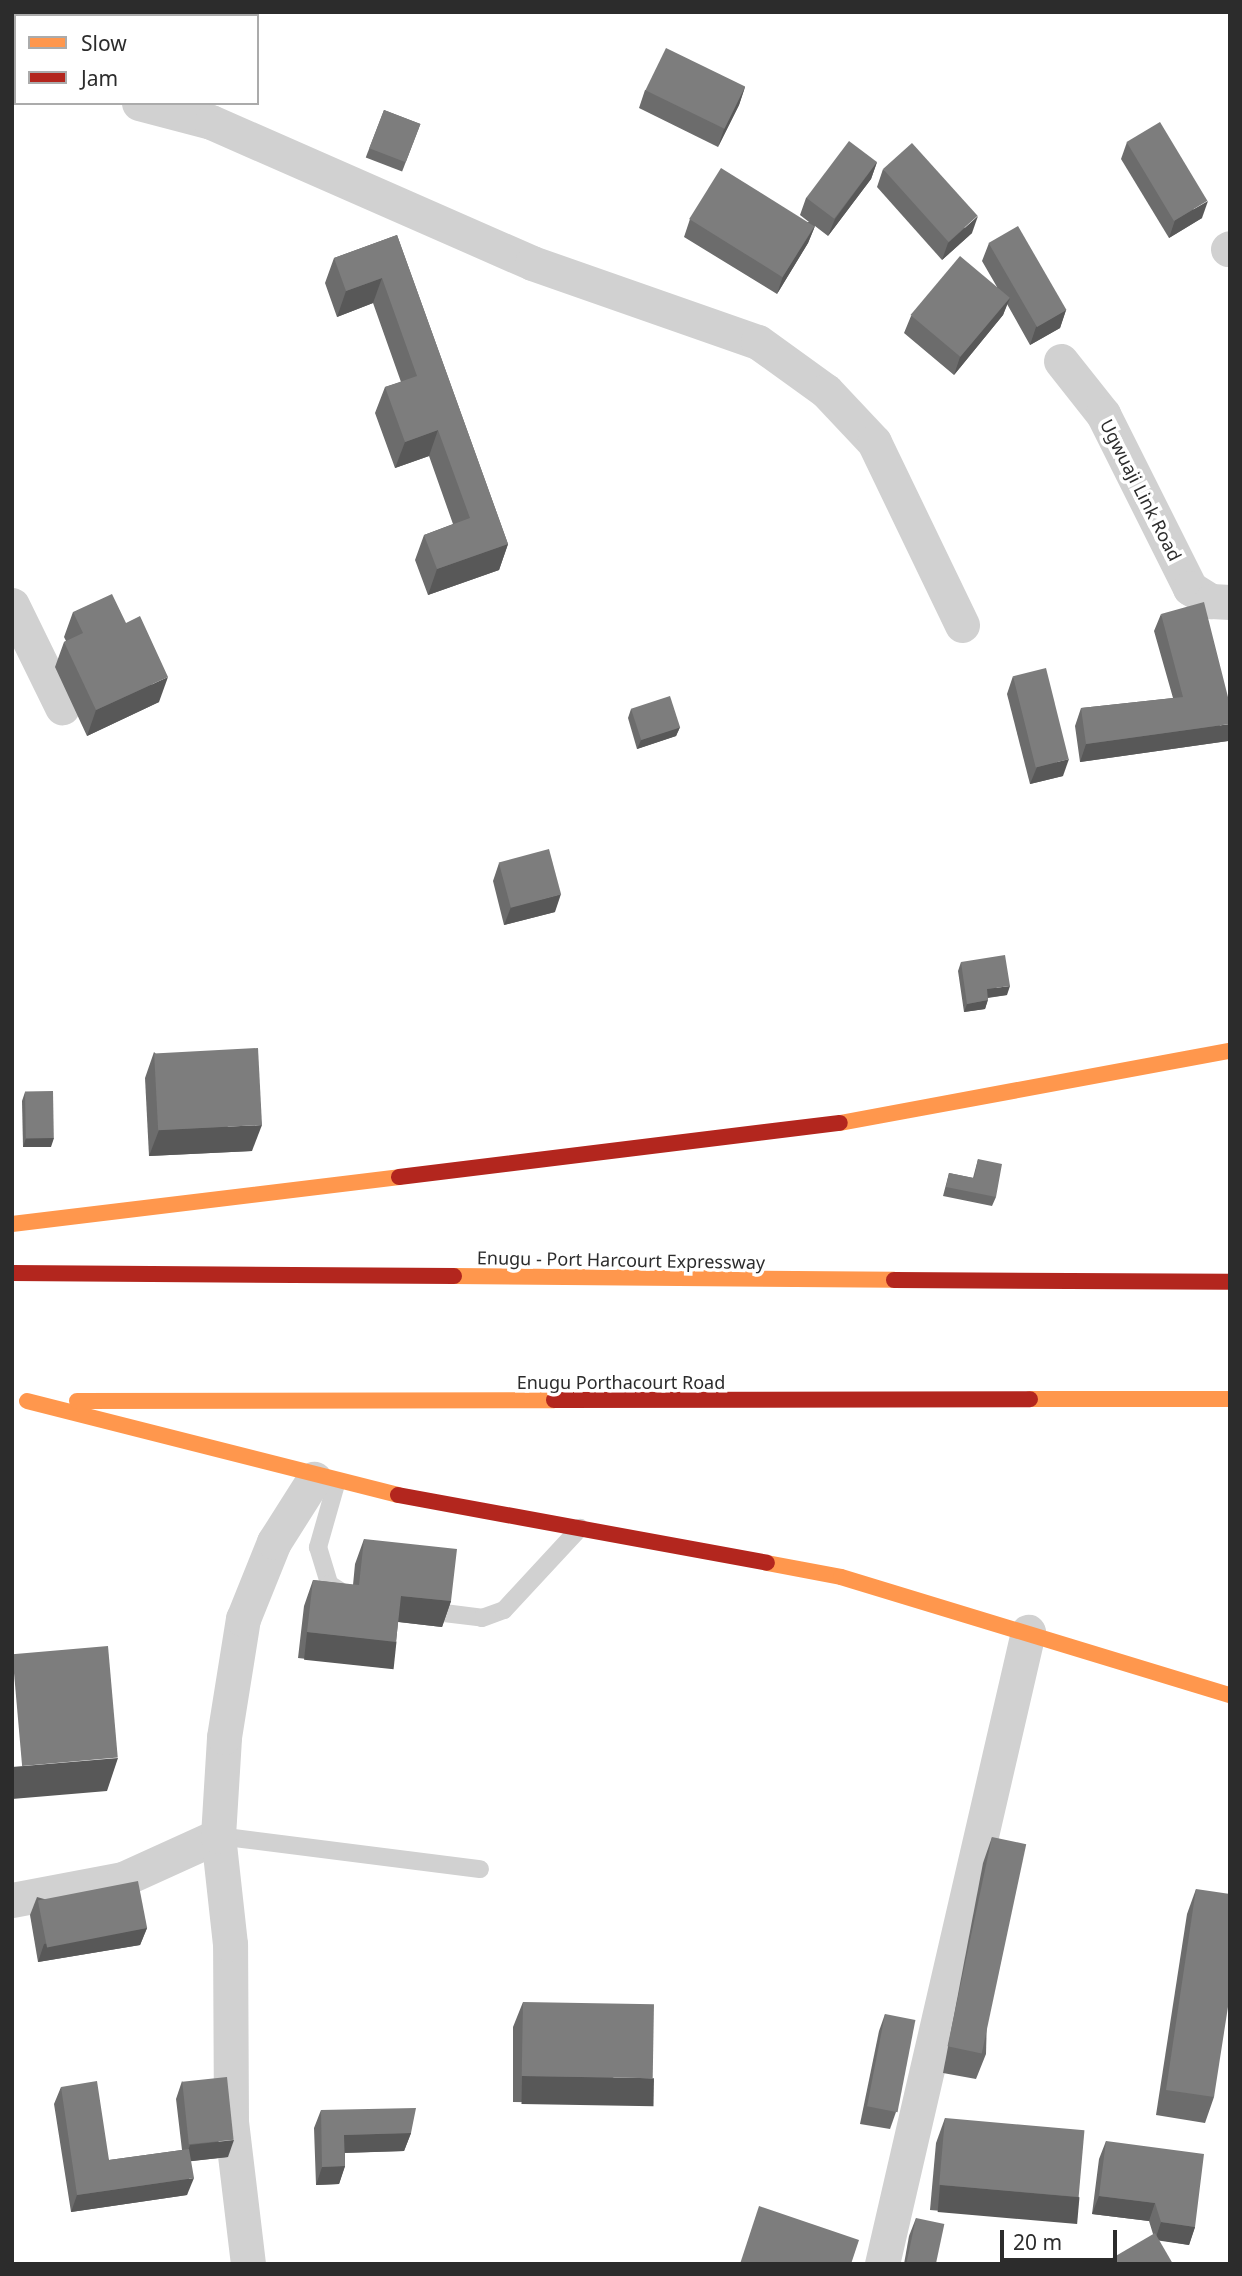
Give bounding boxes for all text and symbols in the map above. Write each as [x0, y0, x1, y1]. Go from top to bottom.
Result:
legend [14, 14, 259, 105]
text: Slow [81, 29, 127, 57]
text: Jam [81, 64, 118, 92]
street label: Ugwuaji Link Road [1096, 415, 1186, 565]
street label: Enugu - Port Harcourt Expressway [477, 1247, 765, 1273]
street label: Enugu Porthacourt Road [517, 1371, 725, 1393]
scale bar [1004, 2216, 1121, 2260]
text: 20 m [1013, 2228, 1062, 2256]

